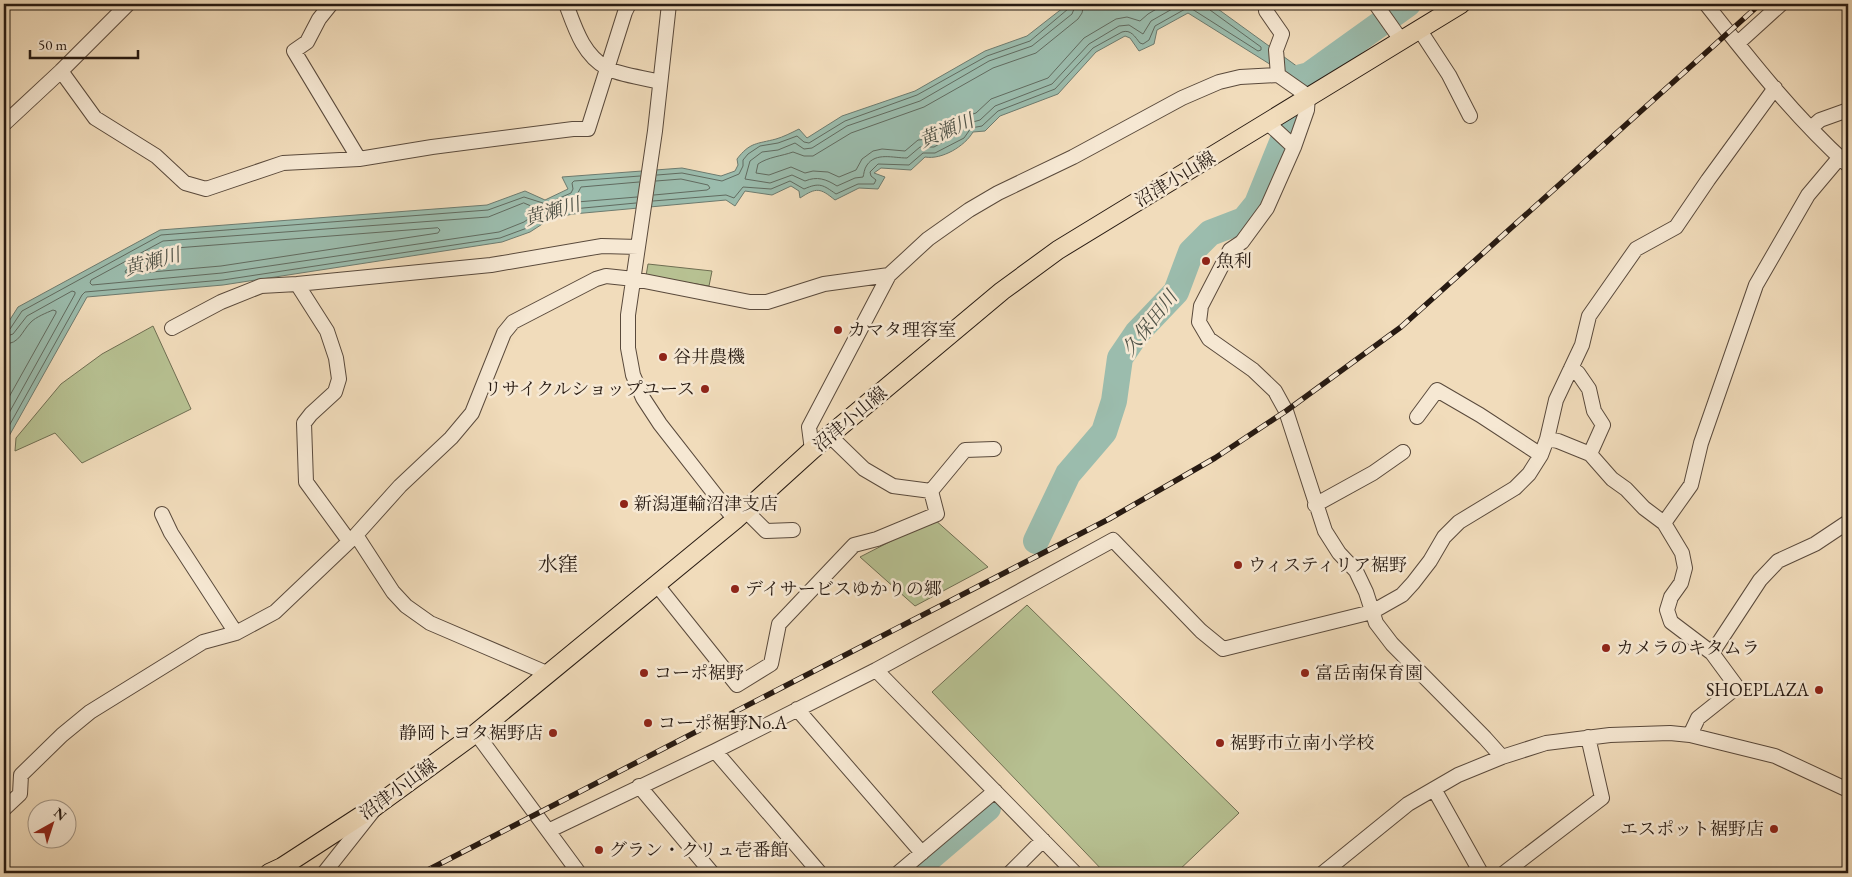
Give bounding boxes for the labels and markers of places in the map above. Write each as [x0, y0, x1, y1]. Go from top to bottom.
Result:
place label: 魚利 [1216, 249, 1252, 272]
marker: 魚利 [1200, 255, 1212, 267]
place label: カマタ理容室 [848, 318, 956, 341]
marker: カマタ理容室 [832, 324, 844, 336]
place label: 谷井農機 [673, 345, 745, 368]
marker: 谷井農機 [657, 351, 669, 363]
place label: リサイクルショップユース [484, 377, 695, 400]
marker: リサイクルショップユース [699, 383, 711, 395]
place label: 新潟運輸沼津支店 [634, 492, 778, 515]
marker: 新潟運輸沼津支店 [618, 498, 630, 510]
place label: ウィスティリア裾野 [1248, 553, 1407, 576]
marker: ウィスティリア裾野 [1232, 559, 1244, 571]
place label: デイサービスゆかりの郷 [745, 577, 942, 600]
marker: デイサービスゆかりの郷 [729, 583, 741, 595]
place label: カメラのキタムラ [1616, 636, 1760, 659]
marker: カメラのキタムラ [1600, 642, 1612, 654]
place label: コーポ裾野 [654, 661, 744, 684]
place label: 富岳南保育園 [1315, 661, 1423, 684]
marker: コーポ裾野 [638, 667, 650, 679]
marker: 富岳南保育園 [1299, 667, 1311, 679]
place label: SHOEPLAZA [1706, 678, 1810, 701]
marker: SHOEPLAZA [1813, 684, 1825, 696]
place label: コーポ裾野No.A [658, 711, 788, 734]
marker: コーポ裾野No.A [642, 717, 654, 729]
place label: 静岡トヨタ裾野店 [399, 721, 543, 744]
marker: 静岡トヨタ裾野店 [547, 727, 559, 739]
place label: 裾野市立南小学校 [1230, 731, 1374, 754]
marker: 裾野市立南小学校 [1214, 737, 1226, 749]
place label: エスポット裾野店 [1620, 817, 1764, 840]
marker: エスポット裾野店 [1768, 823, 1780, 835]
place label: グラン・クリュ壱番館 [609, 838, 788, 861]
marker: グラン・クリュ壱番館 [593, 844, 605, 856]

